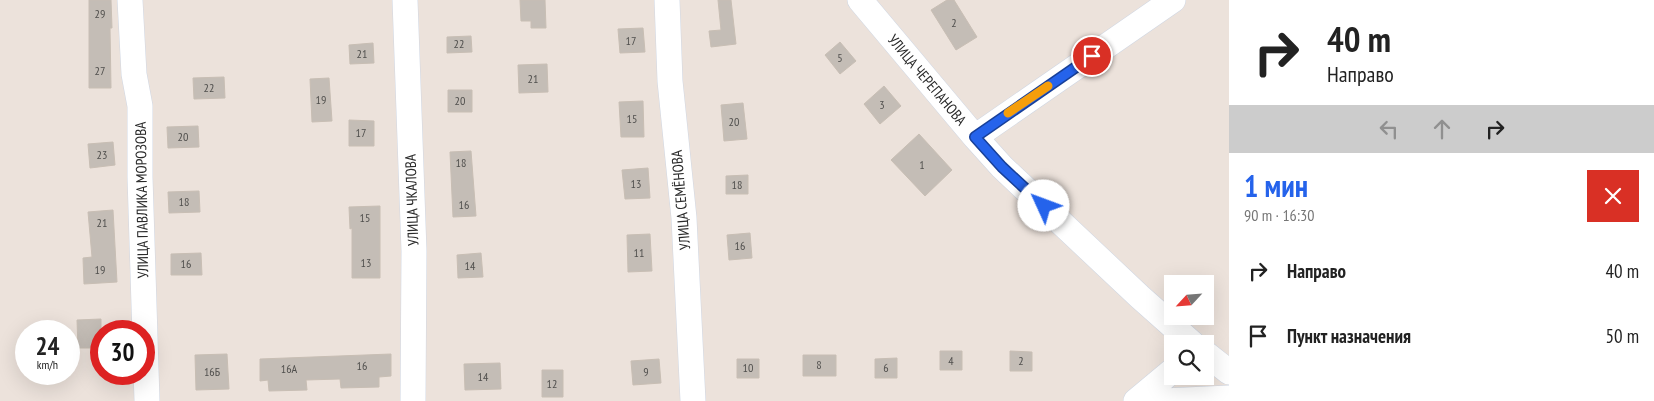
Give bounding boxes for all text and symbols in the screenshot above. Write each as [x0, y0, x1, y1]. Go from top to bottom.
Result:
house number: 29 [95, 6, 105, 21]
house number: 2 [951, 15, 957, 30]
text: 40 m [1327, 16, 1391, 62]
icon: right [1244, 20, 1309, 85]
street label: УЛИЦА ЧЕРЕПАНОВА [884, 30, 971, 130]
house number: 17 [626, 33, 636, 48]
pin [1071, 35, 1113, 77]
house number: 22 [454, 36, 464, 51]
icon: arrive [1078, 42, 1106, 70]
house number: 21 [357, 46, 367, 61]
house number: 5 [837, 50, 843, 65]
text: Направо [1327, 60, 1394, 88]
house number: 27 [95, 63, 105, 78]
house number: 21 [528, 71, 538, 86]
house number: 22 [204, 80, 214, 95]
house number: 19 [316, 92, 326, 107]
house number: 20 [455, 93, 465, 108]
house number: 3 [879, 97, 885, 112]
house number: 15 [627, 111, 637, 126]
house number: 20 [729, 114, 739, 129]
icon: left [1375, 115, 1403, 143]
icon: ahead [1428, 115, 1456, 143]
icon: right [1481, 115, 1509, 143]
street label: УЛИЦА ПАВЛИКА МОРОЗОВА [131, 121, 152, 279]
house number: 17 [356, 125, 366, 140]
house number: 20 [178, 129, 188, 144]
house number: 23 [97, 147, 107, 162]
street label: УЛИЦА СЕМЁНОВА [667, 148, 694, 251]
street label: УЛИЦА ЧКАЛОВА [400, 153, 423, 246]
house number: 18 [456, 155, 466, 170]
house number: 1 [919, 157, 925, 172]
text: 1 мин [1244, 166, 1308, 205]
button: close [1587, 170, 1639, 222]
house number: 13 [631, 176, 641, 191]
house number: 18 [732, 177, 742, 192]
position arrow [1017, 179, 1069, 231]
house number: 18 [179, 194, 189, 209]
house number: 16 [459, 197, 469, 212]
text: 90 m · 16:30 [1244, 205, 1315, 225]
house number: 15 [360, 210, 370, 225]
house number: 21 [97, 215, 107, 230]
house number: 16 [735, 238, 745, 253]
house number: 11 [634, 245, 644, 260]
house number: 13 [361, 255, 371, 270]
house number: 16 [181, 256, 191, 271]
icon: right [1244, 257, 1272, 285]
house number: 14 [465, 258, 476, 273]
text: Направо [1287, 259, 1346, 283]
text: 40 m [1606, 259, 1639, 283]
house number: 19 [95, 262, 105, 277]
north arrow [1164, 275, 1214, 325]
map controls [1164, 275, 1214, 385]
speed limit sign: 30 [90, 320, 155, 385]
icon: arrive [1244, 322, 1272, 350]
text: Пункт назначения [1287, 324, 1411, 348]
text: 50 m [1606, 324, 1639, 348]
text: 24 [36, 330, 59, 362]
button: search [1164, 335, 1214, 385]
house number: 4 [948, 353, 954, 368]
house number: 2 [1018, 353, 1024, 368]
text: km/h [37, 357, 58, 372]
house number: 8 [816, 357, 822, 372]
house number: 16 [357, 358, 367, 373]
house number: 10 [743, 360, 753, 375]
house number: 6 [883, 360, 889, 375]
house number: 16А [281, 361, 298, 376]
house number: 16Б [204, 364, 220, 379]
house number: 9 [643, 364, 649, 379]
house number: 14 [478, 369, 489, 384]
house number: 12 [547, 376, 557, 391]

